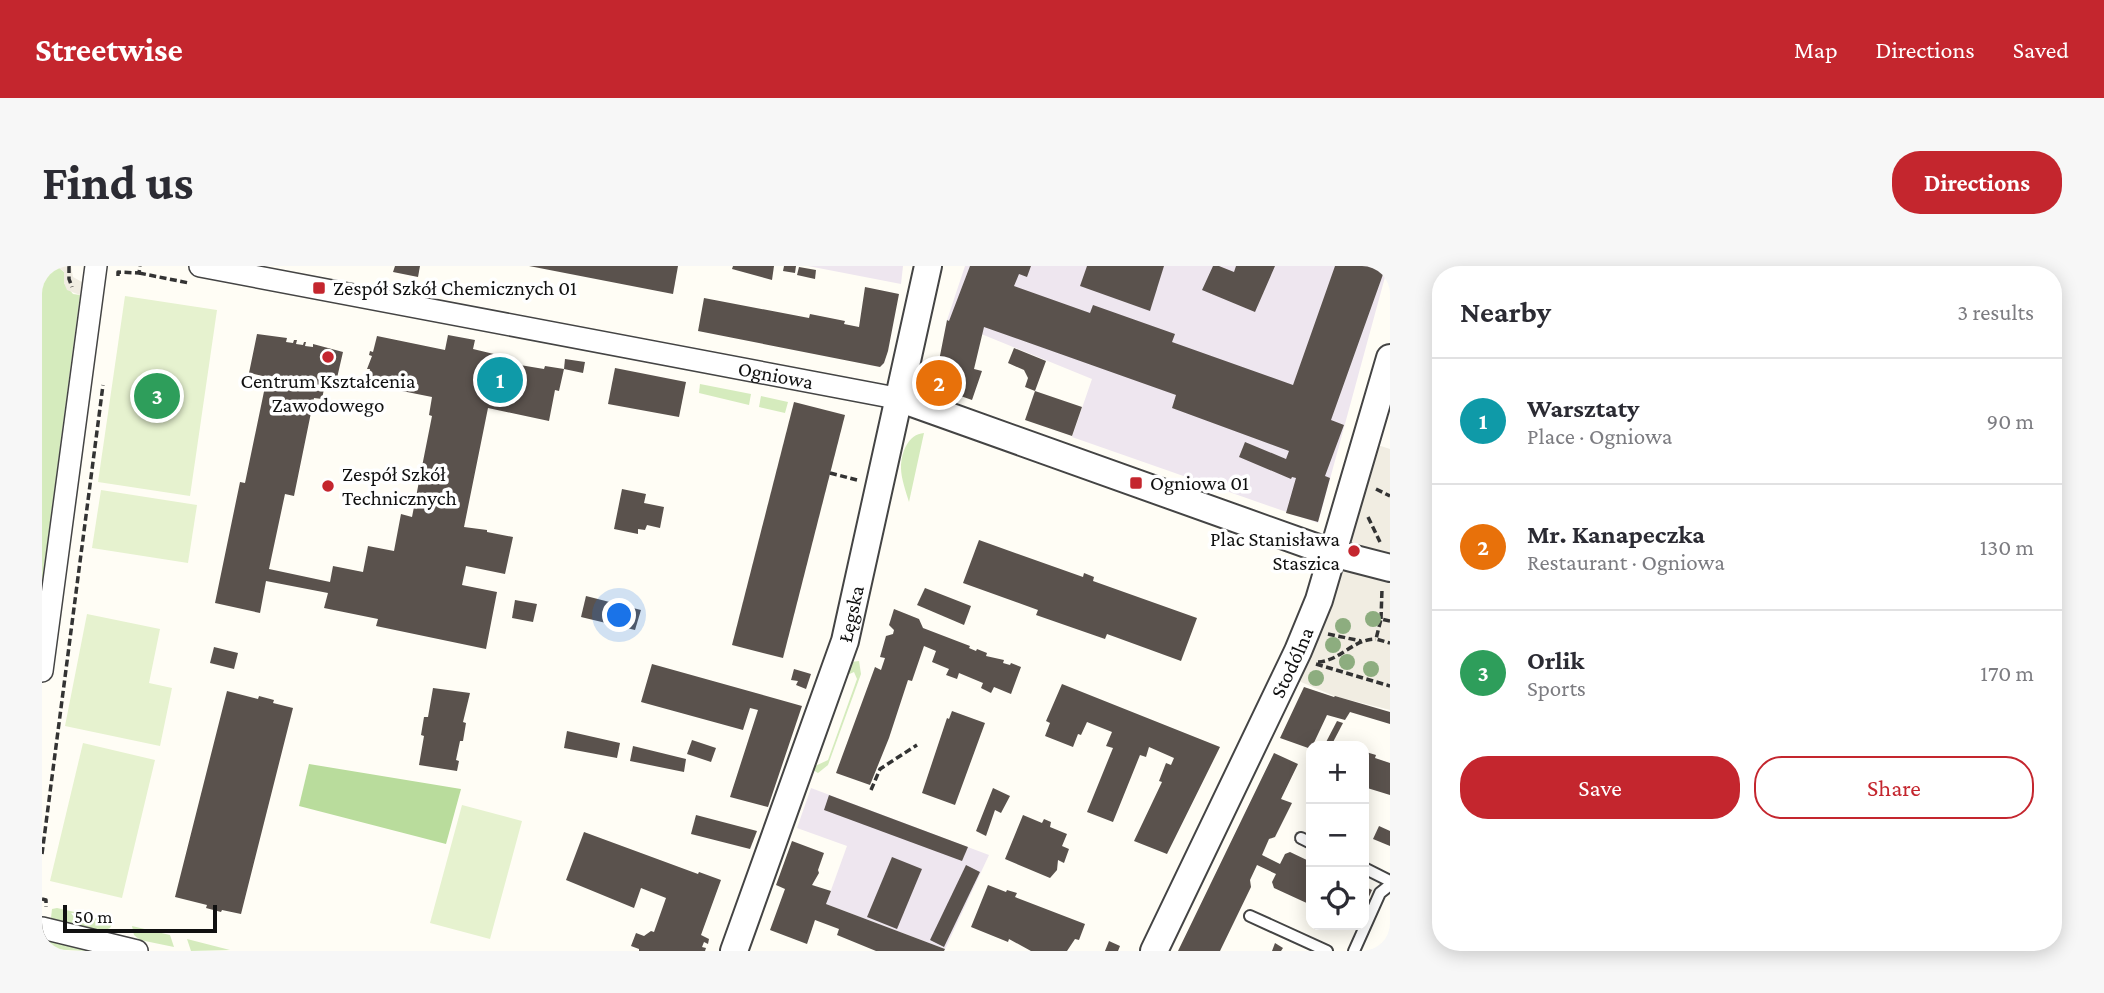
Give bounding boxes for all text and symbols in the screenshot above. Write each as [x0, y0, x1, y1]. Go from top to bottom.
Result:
text: Streetwise [35, 31, 183, 68]
text: Map [1794, 36, 1838, 63]
text: Directions [1876, 36, 1975, 63]
text: Saved [2013, 36, 2069, 63]
button: Directions [1892, 151, 2062, 214]
text: Find us [42, 155, 194, 210]
place label: Zespół Szkół Chemicznych 01 [333, 276, 577, 300]
marker: Zespół Szkół Chemicznych 01 [311, 280, 327, 296]
text: Nearby [1460, 295, 1551, 328]
text: 3 results [1957, 299, 2034, 325]
marker: Centrum Kształcenia Zawodowego [320, 349, 336, 365]
pin: 1 [477, 354, 523, 406]
street label: Ogniowa [736, 356, 816, 394]
pin: 2 [916, 357, 962, 409]
place label: Centrum Kształcenia Zawodowego [241, 369, 416, 417]
pin: 3 [134, 370, 180, 422]
text: Warsztaty [1527, 394, 1639, 423]
text: 1 [1479, 408, 1487, 434]
text: 90 m [1987, 408, 2034, 434]
text: Place · Ogniowa [1527, 423, 1672, 449]
place label: Zespół Szkół Technicznych [342, 462, 457, 510]
place label: Ogniowa 01 [1150, 471, 1249, 495]
marker: Ogniowa 01 [1128, 475, 1144, 491]
marker: Zespół Szkół Technicznych [320, 478, 336, 494]
text: Mr. Kanapeczka [1527, 520, 1705, 549]
place label: Plac Stanisława Staszica [1210, 527, 1340, 575]
text: 2 [1477, 534, 1489, 560]
text: 130 m [1980, 534, 2034, 560]
marker: Plac Stanisława Staszica [1346, 543, 1362, 559]
text: Restaurant · Ogniowa [1527, 549, 1725, 575]
street label: Łęgska [833, 583, 869, 645]
your location [602, 598, 636, 632]
street label: Stodólna [1265, 623, 1319, 702]
text: Orlik [1527, 646, 1584, 675]
text: 3 [1477, 660, 1489, 686]
text: 170 m [1980, 660, 2034, 686]
text: Sports [1527, 675, 1586, 701]
map controls [1306, 741, 1369, 930]
button: + [1306, 741, 1369, 804]
button: Save [1460, 756, 1740, 819]
button: Share [1754, 756, 2034, 819]
button: − [1306, 804, 1369, 867]
button: locate [1306, 867, 1369, 930]
scale bar [63, 902, 217, 934]
text: 50 m [74, 906, 113, 927]

